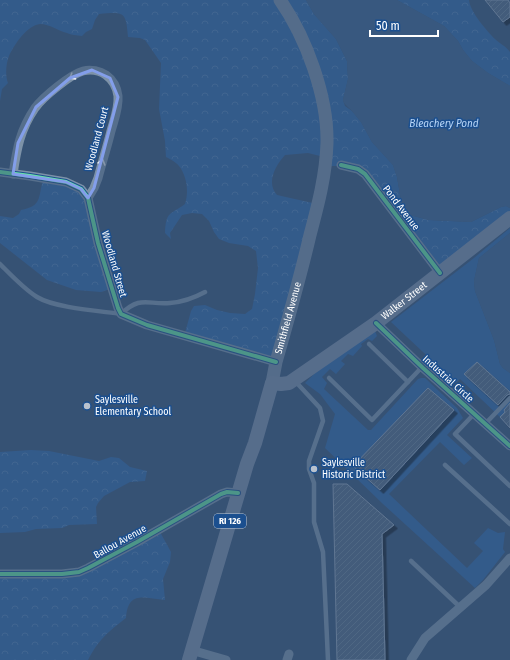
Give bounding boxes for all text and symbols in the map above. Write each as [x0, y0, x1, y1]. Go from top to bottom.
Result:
scale bar [370, 12, 438, 38]
text: 50 m [376, 19, 400, 33]
one-way arrow [69, 72, 76, 80]
street label: Woodland Court [83, 105, 112, 172]
water label: Bleachery Pond [409, 117, 479, 130]
one-way arrow [98, 159, 106, 166]
street label: Pond Avenue [380, 183, 422, 233]
street label: Woodland Street [99, 229, 129, 299]
street label: Walker Street [379, 279, 430, 322]
street label: Smithfield Avenue [273, 281, 304, 356]
street label: Industrial Circle [420, 353, 476, 405]
place label: Saylesville Elementary School [95, 394, 171, 418]
marker: Saylesville Elementary School [82, 401, 92, 411]
place label: Saylesville Historic District [322, 457, 386, 481]
marker: Saylesville Historic District [309, 464, 319, 474]
road number: RI 126 [214, 514, 246, 528]
street label: Ballou Avenue [92, 523, 148, 561]

